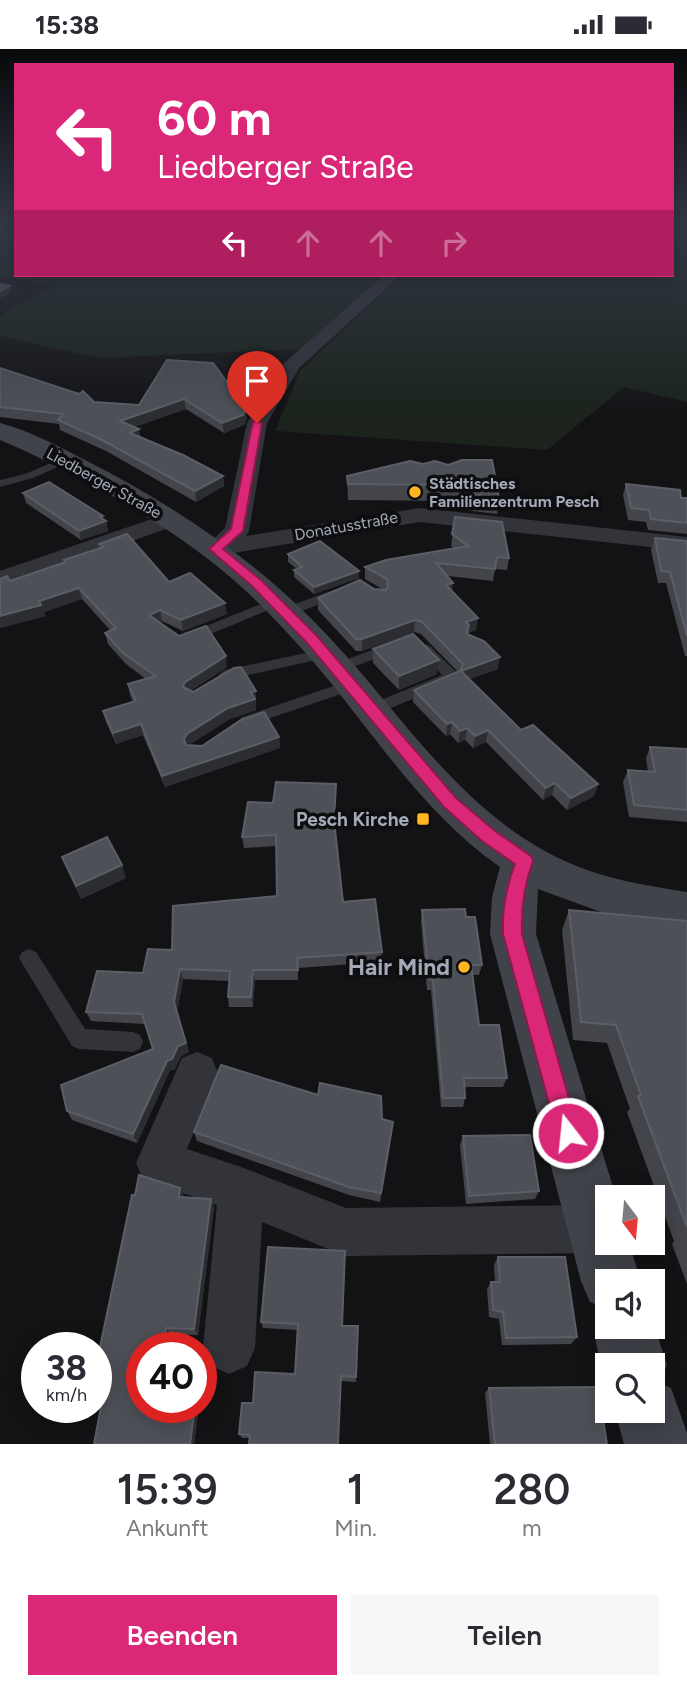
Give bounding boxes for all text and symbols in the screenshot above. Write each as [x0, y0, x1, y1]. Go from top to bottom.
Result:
text: 15:38 [35, 9, 99, 41]
text: 60 m [157, 88, 272, 147]
icon: left [42, 91, 133, 182]
text: Liedberger Straße [157, 148, 414, 186]
icon: left [216, 224, 254, 262]
icon: ahead [289, 224, 327, 262]
icon: ahead [362, 224, 400, 262]
icon: right [435, 224, 473, 262]
pin [227, 351, 287, 423]
icon: arrive [238, 362, 276, 400]
street label: Liedberger Straße [43, 444, 165, 523]
place label: Städtisches Familienzentrum Pesch [429, 474, 599, 511]
marker: Städtisches Familienzentrum Pesch [407, 484, 423, 500]
street label: Donatusstraße [293, 508, 399, 544]
place label: Pesch Kirche [296, 808, 409, 831]
marker: Pesch Kirche [415, 811, 431, 827]
place label: Hair Mind [348, 953, 450, 981]
marker: Hair Mind [456, 959, 472, 975]
position arrow [531, 1096, 605, 1170]
north arrow [595, 1185, 665, 1255]
map controls [595, 1185, 665, 1423]
button: sound [595, 1269, 665, 1339]
speed limit sign: 40 [126, 1332, 217, 1423]
text: 38 [46, 1347, 87, 1389]
button: search [595, 1353, 665, 1423]
text: km/h [46, 1384, 87, 1406]
text: 15:39 [117, 1464, 218, 1515]
text: 1 [347, 1464, 364, 1515]
text: 280 [493, 1464, 570, 1515]
text: Ankunft [126, 1514, 208, 1542]
text: Min. [334, 1514, 377, 1542]
text: m [522, 1514, 542, 1542]
button: Beenden [28, 1595, 337, 1675]
button: Teilen [351, 1595, 659, 1675]

